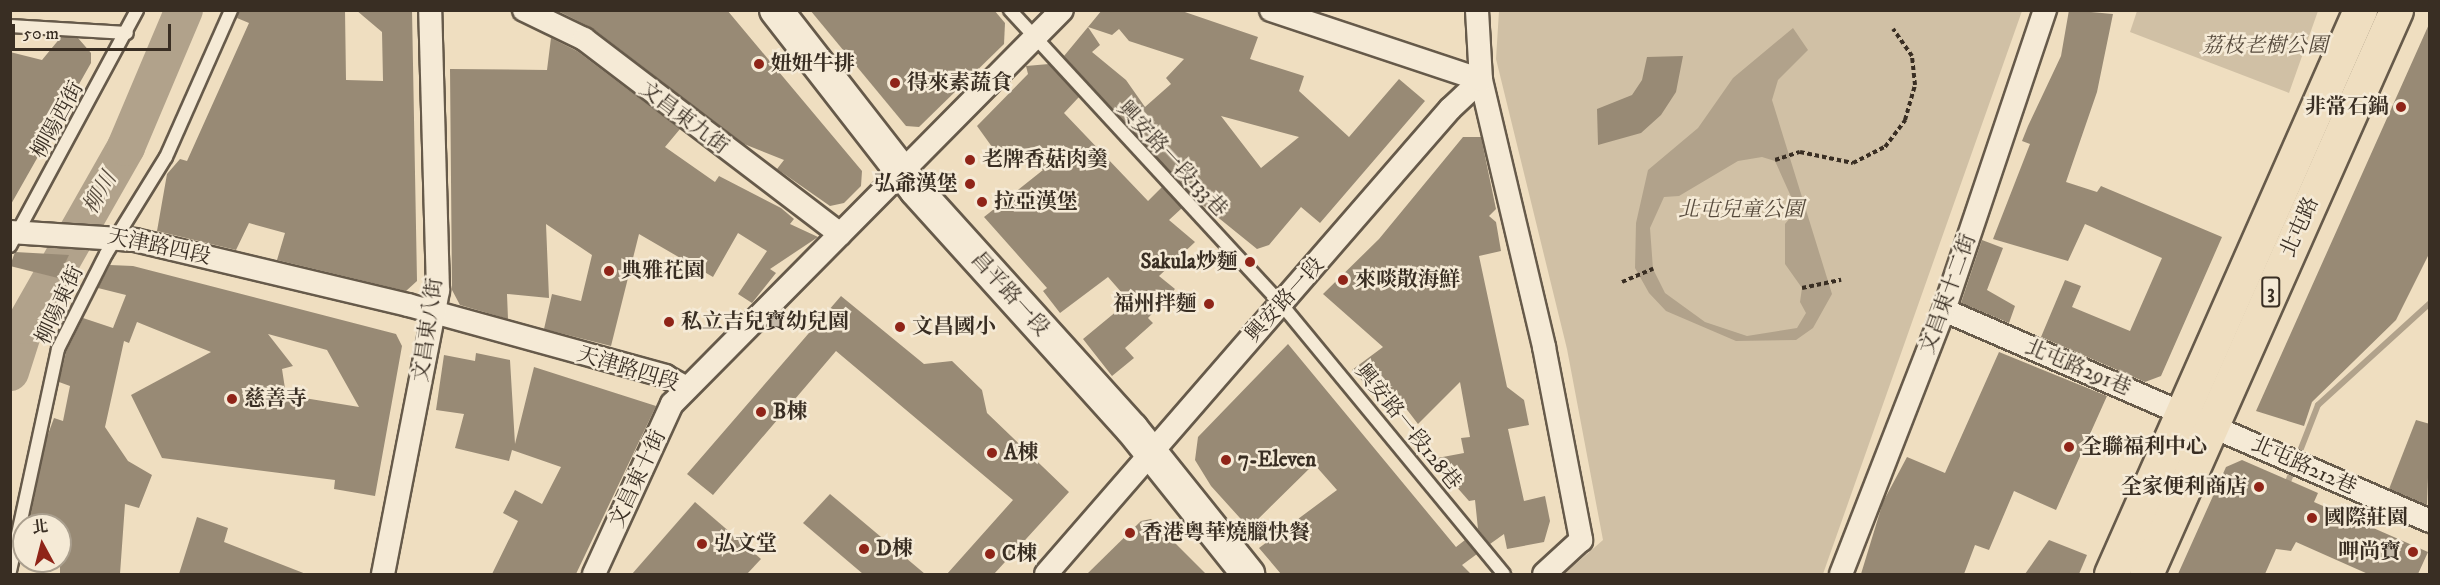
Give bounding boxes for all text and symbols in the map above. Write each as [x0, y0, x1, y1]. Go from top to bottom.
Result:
scale bar [15, 12, 174, 50]
text: 50 m [23, 23, 59, 45]
park label: 荔枝老樹公園 [2202, 33, 2328, 59]
place label: 妞妞牛排 [771, 51, 855, 77]
marker: 妞妞牛排 [752, 57, 766, 71]
place label: 得來素蔬食 [907, 70, 1012, 96]
street label: 文昌東九街 [634, 76, 734, 160]
marker: 得來素蔬食 [888, 76, 902, 90]
street label: 柳陽西街 [27, 77, 89, 163]
place label: 非常石鍋 [2305, 94, 2389, 120]
street label: 興安路一段133巷 [1112, 96, 1232, 222]
marker: 非常石鍋 [2394, 100, 2408, 114]
place label: 老牌香菇肉羹 [982, 147, 1108, 173]
marker: 老牌香菇肉羹 [963, 153, 977, 167]
water label: 柳川 [78, 167, 122, 219]
place label: 弘爺漢堡 [874, 171, 958, 197]
marker: 弘爺漢堡 [963, 177, 977, 191]
place label: 拉亞漢堡 [994, 189, 1078, 215]
street label: 北屯路 [2276, 193, 2324, 261]
marker: 拉亞漢堡 [975, 195, 989, 209]
park label: 北屯兒童公園 [1678, 197, 1804, 223]
street label: 天津路四段 [105, 224, 213, 270]
street label: 文昌東十二街 [1915, 230, 1981, 358]
street label: 昌平路一段 [966, 247, 1054, 341]
place label: Sakula炒麵 [1140, 249, 1238, 275]
street label: 興安路一段 [1241, 253, 1329, 347]
marker: Sakula炒麵 [1243, 255, 1257, 269]
place label: 典雅花園 [621, 258, 705, 284]
street label: 柳陽東街 [31, 262, 89, 348]
marker: 典雅花園 [602, 264, 616, 278]
place label: 來啖散海鮮 [1355, 267, 1460, 293]
marker: 來啖散海鮮 [1336, 273, 1350, 287]
road number: 3 [2260, 275, 2282, 309]
street label: 文昌東八街 [408, 276, 448, 384]
place label: 福州拌麵 [1113, 291, 1197, 317]
marker: 福州拌麵 [1202, 297, 1216, 311]
place label: 私立吉兒寶幼兒園 [681, 309, 849, 335]
place label: 文昌國小 [912, 314, 996, 340]
marker: 私立吉兒寶幼兒園 [662, 315, 676, 329]
marker: 文昌國小 [893, 320, 907, 334]
street label: 北屯路291巷 [2021, 334, 2135, 402]
street label: 天津路四段 [574, 342, 682, 396]
street label: 興安路一段128巷 [1350, 359, 1466, 495]
place label: 慈善寺 [244, 386, 307, 412]
marker: 慈善寺 [225, 392, 239, 406]
place label: B棟 [773, 399, 807, 425]
marker: B棟 [754, 405, 768, 419]
street label: 文昌東十街 [604, 426, 672, 532]
street label: 北屯路212巷 [2248, 432, 2360, 500]
place label: 全聯福利中心 [2081, 434, 2207, 460]
place label: A棟 [1004, 440, 1038, 466]
marker: 全聯福利中心 [2062, 440, 2076, 454]
marker: A棟 [985, 446, 999, 460]
place label: 7-Eleven [1238, 447, 1316, 473]
marker: 7-Eleven [1219, 453, 1233, 467]
place label: 全家便利商店 [2121, 474, 2247, 500]
marker: 全家便利商店 [2252, 480, 2266, 494]
place label: 國際莊園 [2324, 505, 2408, 531]
marker: 國際莊園 [2305, 511, 2319, 525]
north arrow [12, 513, 72, 573]
text: 北 [31, 516, 49, 538]
place label: 香港粵華燒臘快餐 [1142, 520, 1310, 546]
marker: 香港粵華燒臘快餐 [1123, 526, 1137, 540]
place label: 弘文堂 [714, 531, 777, 557]
place label: D棟 [876, 536, 913, 562]
marker: 弘文堂 [695, 537, 709, 551]
place label: 呷尚寶 [2338, 539, 2401, 565]
place label: C棟 [1002, 541, 1037, 567]
marker: D棟 [857, 542, 871, 556]
marker: 呷尚寶 [2406, 545, 2420, 559]
marker: C棟 [983, 547, 997, 561]

